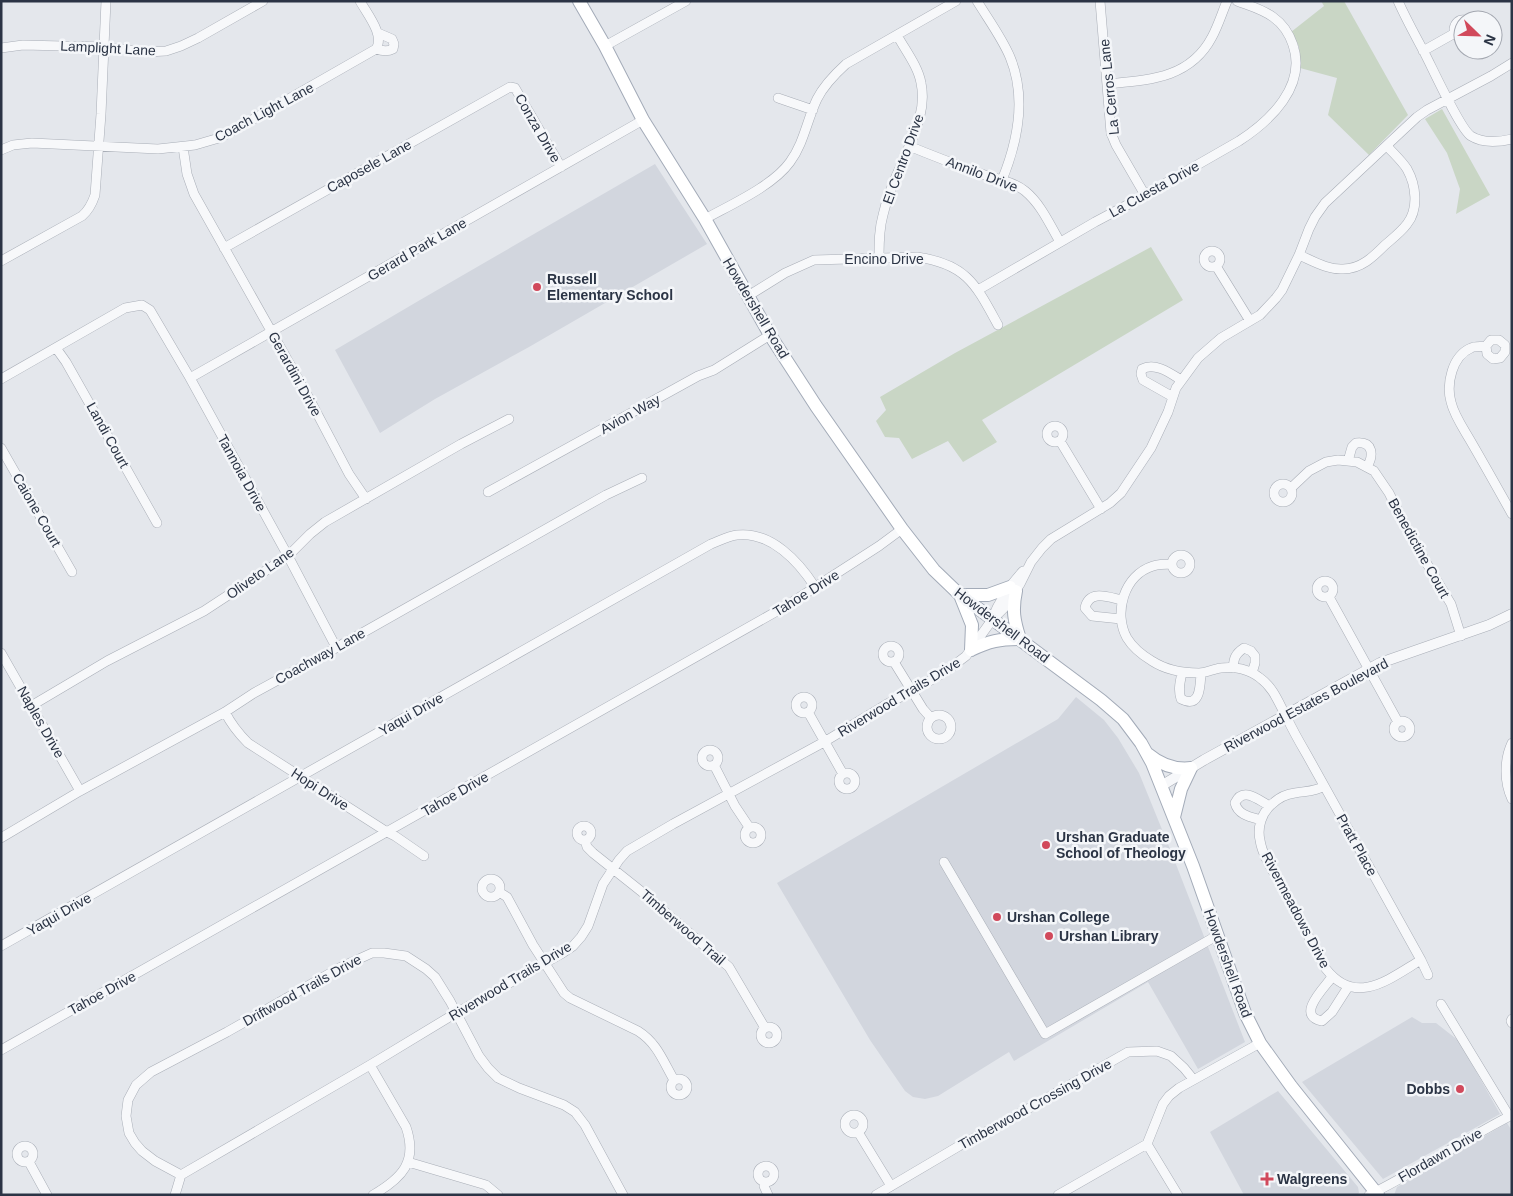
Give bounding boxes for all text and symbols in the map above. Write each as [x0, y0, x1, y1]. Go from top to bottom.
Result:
north arrow [1453, 10, 1503, 60]
text: N [1481, 32, 1499, 48]
street label: Lamplight Lane [60, 38, 156, 59]
street label: La Cerros Lane [1096, 38, 1122, 136]
street label: Coach Light Lane [212, 79, 316, 145]
street label: Conza Drive [512, 91, 564, 166]
street label: El Centro Drive [879, 111, 927, 206]
street label: Caposele Lane [324, 136, 414, 196]
street label: Annilo Drive [944, 153, 1020, 195]
street label: La Cuesta Drive [1106, 158, 1202, 220]
street label: Gerard Park Lane [365, 214, 469, 284]
street label: Encino Drive [844, 251, 924, 267]
street label: Howdershell Road [720, 255, 792, 361]
place label: Russell Elementary School [547, 271, 673, 303]
marker: Russell Elementary School [531, 281, 543, 293]
street label: Gerardini Drive [265, 329, 325, 419]
street label: Avion Way [597, 391, 663, 437]
street label: Landi Court [83, 399, 133, 471]
street label: Tannoia Drive [214, 432, 270, 514]
street label: Caione Court [9, 470, 65, 550]
street label: Benedictine Court [1385, 495, 1453, 601]
street label: Oliveto Lane [223, 544, 297, 602]
street label: Tahoe Drive [770, 566, 842, 620]
street label: Howdershell Road [952, 584, 1052, 666]
street label: Coachway Lane [272, 625, 368, 687]
street label: Riverwood Trails Drive [835, 654, 963, 740]
street label: Riverwood Estates Boulevard [1221, 655, 1391, 755]
street label: Naples Drive [14, 683, 68, 761]
street label: Yaqui Drive [376, 689, 446, 739]
street label: Hopi Drive [288, 764, 352, 814]
street label: Tahoe Drive [419, 768, 492, 820]
street label: Pratt Place [1333, 811, 1381, 879]
place label: Urshan Graduate School of Theology [1056, 829, 1186, 861]
marker: Urshan Graduate School of Theology [1040, 839, 1052, 851]
street label: Rivermeadows Drive [1259, 849, 1333, 971]
street label: Timberwood Trail [637, 886, 729, 968]
street label: Yaqui Drive [24, 889, 94, 939]
street label: Howdershell Road [1201, 907, 1255, 1019]
place label: Urshan College [1007, 909, 1110, 925]
marker: Urshan College [991, 911, 1003, 923]
place label: Urshan Library [1059, 928, 1159, 944]
marker: Urshan Library [1043, 930, 1055, 942]
street label: Riverwood Trails Drive [446, 938, 574, 1024]
street label: Driftwood Trails Drive [240, 951, 364, 1029]
street label: Tahoe Drive [65, 968, 139, 1018]
street label: Timberwood Crossing Drive [956, 1055, 1114, 1153]
place label: Dobbs [1406, 1081, 1450, 1097]
marker: Dobbs [1454, 1083, 1466, 1095]
street label: Flordawn Drive [1395, 1124, 1485, 1185]
place label: Walgreens [1277, 1171, 1347, 1187]
marker: Walgreens [1261, 1173, 1273, 1185]

